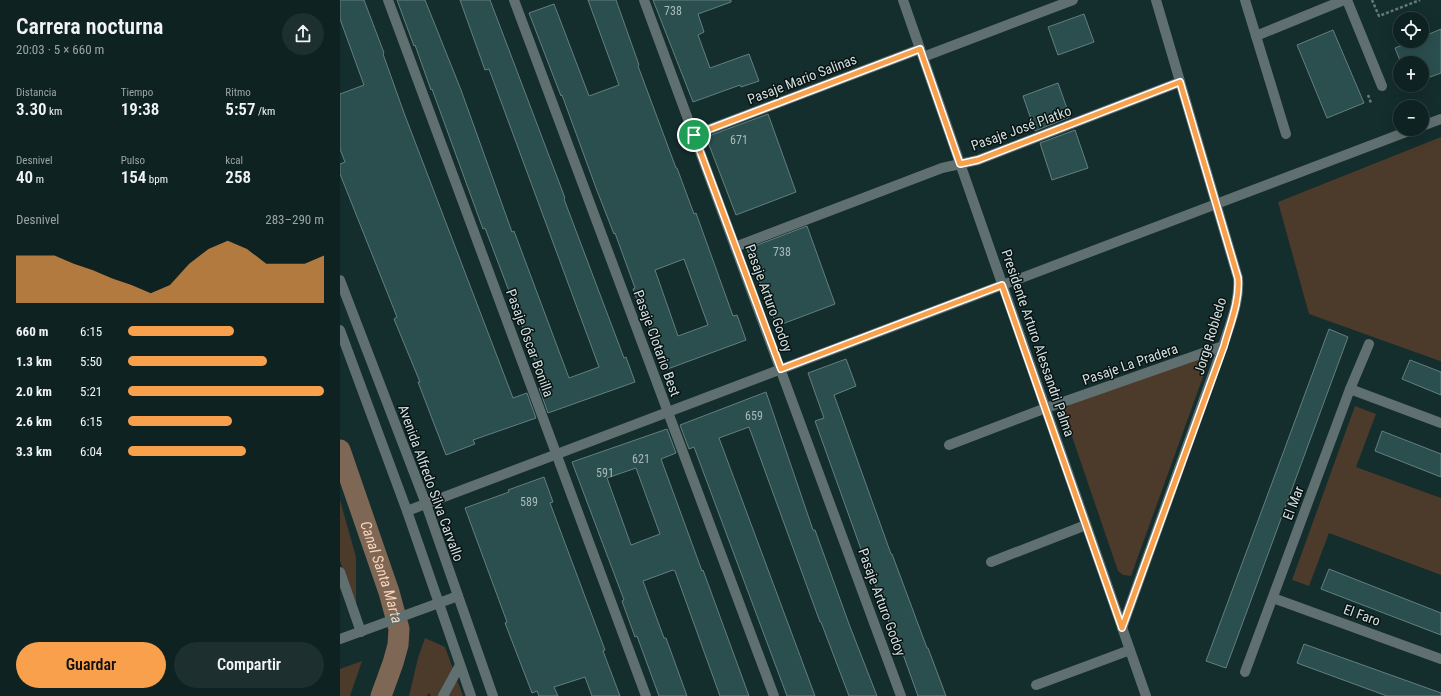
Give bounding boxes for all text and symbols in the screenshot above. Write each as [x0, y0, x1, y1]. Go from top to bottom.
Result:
house number: 738 [664, 4, 682, 18]
map controls [1393, 12, 1429, 136]
button: locate [1393, 12, 1429, 48]
button: share [282, 13, 324, 55]
text: Carrera nocturna [16, 14, 163, 39]
text: 20:03 · 5 × 660 m [16, 42, 104, 57]
street label: Pasaje Mario Salinas [745, 51, 859, 107]
button: + [1393, 56, 1429, 92]
text: Distancia [16, 86, 57, 99]
text: Tiempo [121, 86, 153, 99]
text: Ritmo [225, 86, 251, 99]
text: 3.30 [16, 99, 47, 119]
text: 19:38 [121, 99, 159, 119]
text: 5:57 [225, 99, 255, 119]
button: − [1393, 100, 1429, 136]
street label: Pasaje José Platko [969, 102, 1073, 154]
text: km [47, 105, 62, 118]
text: /km [255, 105, 275, 118]
pin [677, 118, 711, 152]
icon: arrive [683, 124, 705, 146]
house number: 671 [730, 133, 748, 147]
text: Desnivel [16, 154, 53, 167]
text: Pulso [121, 154, 145, 167]
text: kcal [225, 154, 243, 167]
text: 40 [16, 167, 33, 187]
text: 154 [121, 167, 146, 187]
text: 258 [225, 167, 251, 187]
text: m [33, 173, 44, 186]
text: bpm [146, 173, 168, 186]
text: Desnivel [16, 212, 59, 227]
text: 283–290 m [265, 212, 324, 227]
street label: Pasaje Arturo Godoy [742, 242, 796, 354]
house number: 738 [773, 245, 791, 259]
street label: Presidente Arturo Alessandri Palma [998, 247, 1078, 439]
street label: Pasaje Óscar Bonilla [503, 287, 558, 399]
street label: Pasaje Clotario Best [630, 288, 684, 398]
street label: Jorge Robledo [1191, 296, 1229, 376]
text: 660 m [16, 324, 48, 339]
text: 6:15 [80, 324, 102, 339]
street label: Pasaje La Pradera [1080, 340, 1180, 388]
text: 1.3 km [16, 354, 52, 369]
text: 5:50 [80, 354, 102, 369]
text: 2.0 km [16, 384, 52, 399]
text: 5:21 [80, 384, 102, 399]
street label: Avenida Alfredo Silva Carvallo [395, 403, 467, 563]
house number: 659 [745, 409, 763, 423]
text: 2.6 km [16, 414, 52, 429]
text: 6:15 [80, 414, 102, 429]
text: 3.3 km [16, 444, 52, 459]
text: 6:04 [80, 444, 102, 459]
house number: 621 [632, 452, 650, 466]
house number: 591 [596, 466, 614, 480]
street label: El Mar [1279, 484, 1307, 522]
house number: 589 [520, 495, 538, 509]
water label: Canal Santa Marta [356, 519, 406, 625]
street label: Pasaje Arturo Godoy [855, 546, 909, 658]
street label: El Faro [1342, 601, 1382, 629]
button: Guardar [16, 642, 166, 688]
button: Compartir [174, 642, 324, 688]

